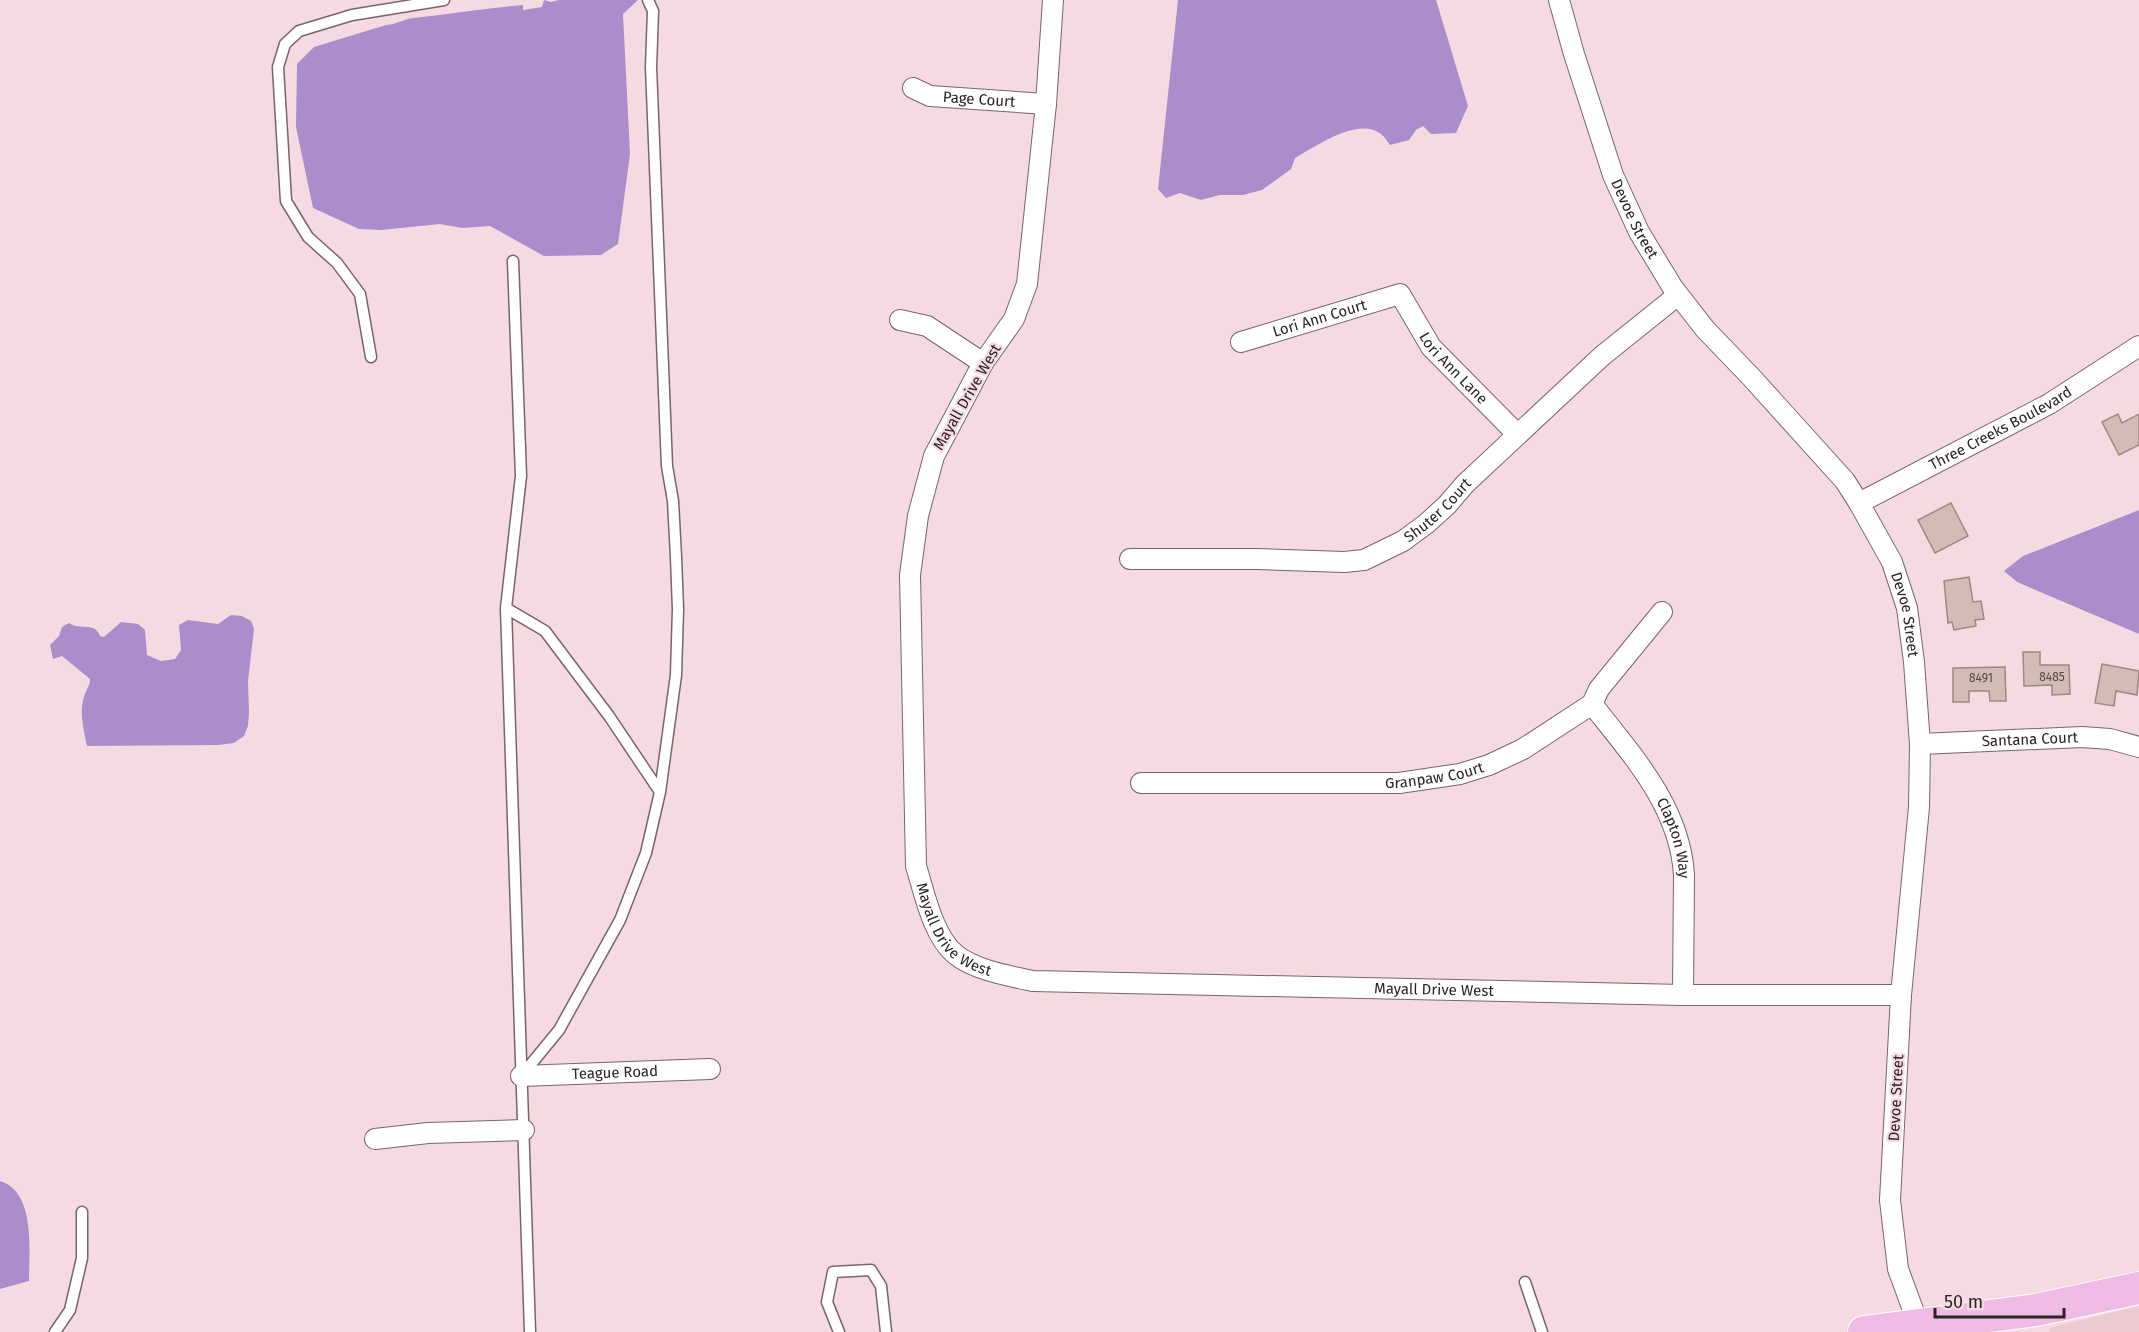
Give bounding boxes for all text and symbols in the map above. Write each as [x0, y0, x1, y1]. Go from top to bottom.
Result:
street label: Page Court [942, 88, 1016, 111]
street label: Devoe Street [1607, 176, 1662, 262]
street label: Lori Ann Court [1271, 296, 1369, 341]
street label: Lori Ann Lane [1415, 329, 1491, 408]
street label: Mayall Drive West [929, 340, 1005, 453]
street label: Three Creeks Boulevard [1926, 383, 2075, 474]
street label: Shuter Court [1401, 474, 1475, 546]
street label: Devoe Street [1887, 570, 1922, 659]
house number: 8485 [2039, 670, 2065, 684]
house number: 8491 [1969, 671, 1993, 685]
street label: Santana Court [1981, 728, 2079, 750]
street label: Granpaw Court [1385, 758, 1487, 792]
street label: Clapton Way [1653, 795, 1693, 879]
street label: Mayall Drive West [912, 881, 994, 980]
street label: Mayall Drive West [1374, 979, 1494, 1000]
street label: Devoe Street [1885, 1054, 1907, 1142]
street label: Teague Road [572, 1062, 658, 1083]
scale bar [1935, 1281, 2064, 1319]
text: 50 m [1944, 1291, 1983, 1313]

